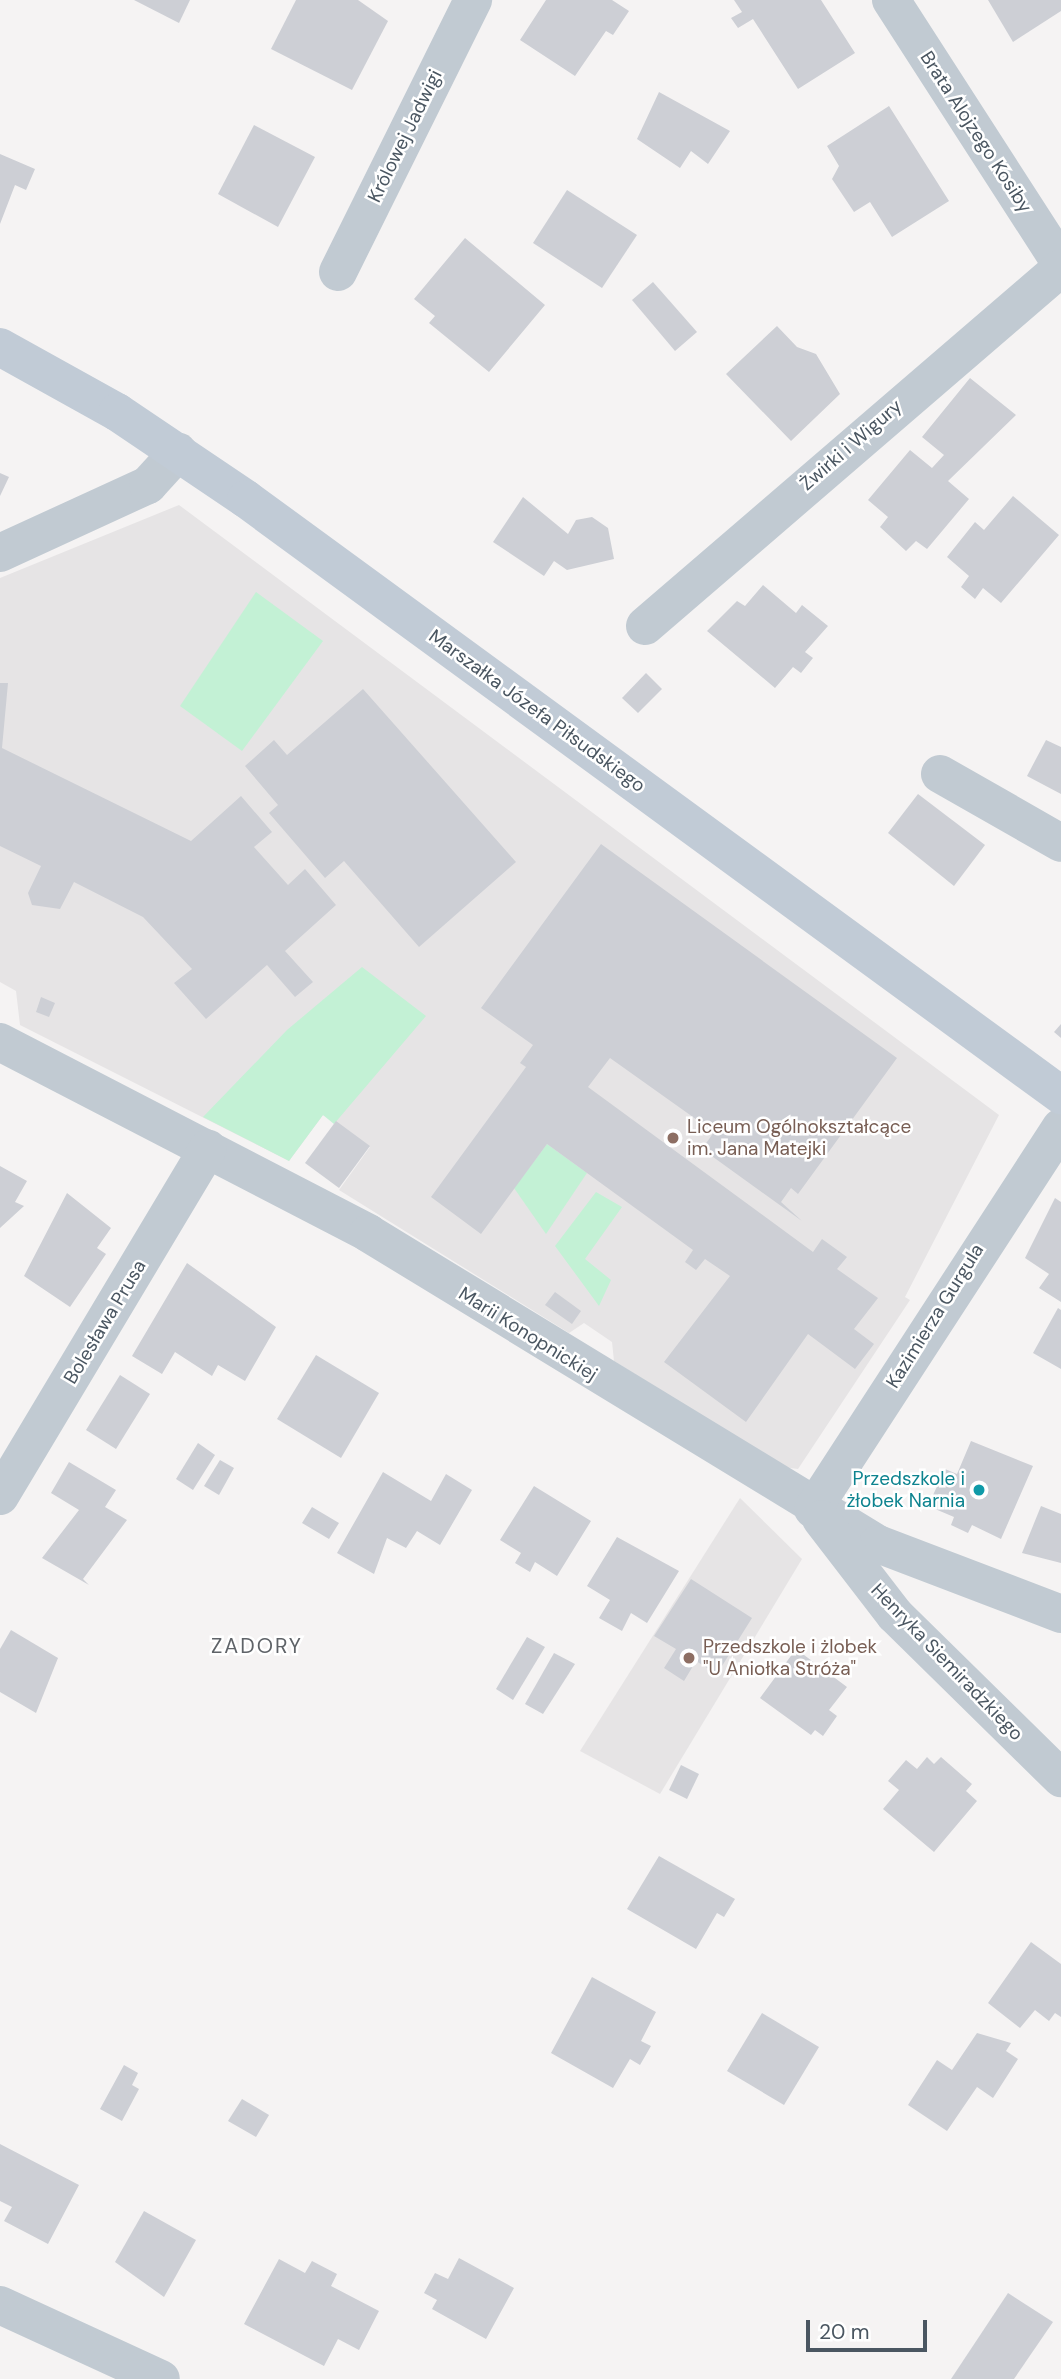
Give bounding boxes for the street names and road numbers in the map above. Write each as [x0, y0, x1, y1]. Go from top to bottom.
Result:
street label: Brata Alojzego Kosiby [915, 47, 1037, 217]
street label: Królowej Jadwigi [363, 66, 447, 206]
street label: Żwirki i Wigury [796, 395, 906, 495]
street label: Marszałka Józefa Piłsudskiego [424, 625, 650, 797]
street label: Kazimierza Gurgula [881, 1240, 989, 1392]
street label: Bolesława Prusa [59, 1256, 151, 1388]
street label: Marii Konopnickiej [454, 1282, 602, 1386]
street label: Henryka Siemiradzkiego [866, 1579, 1028, 1745]

